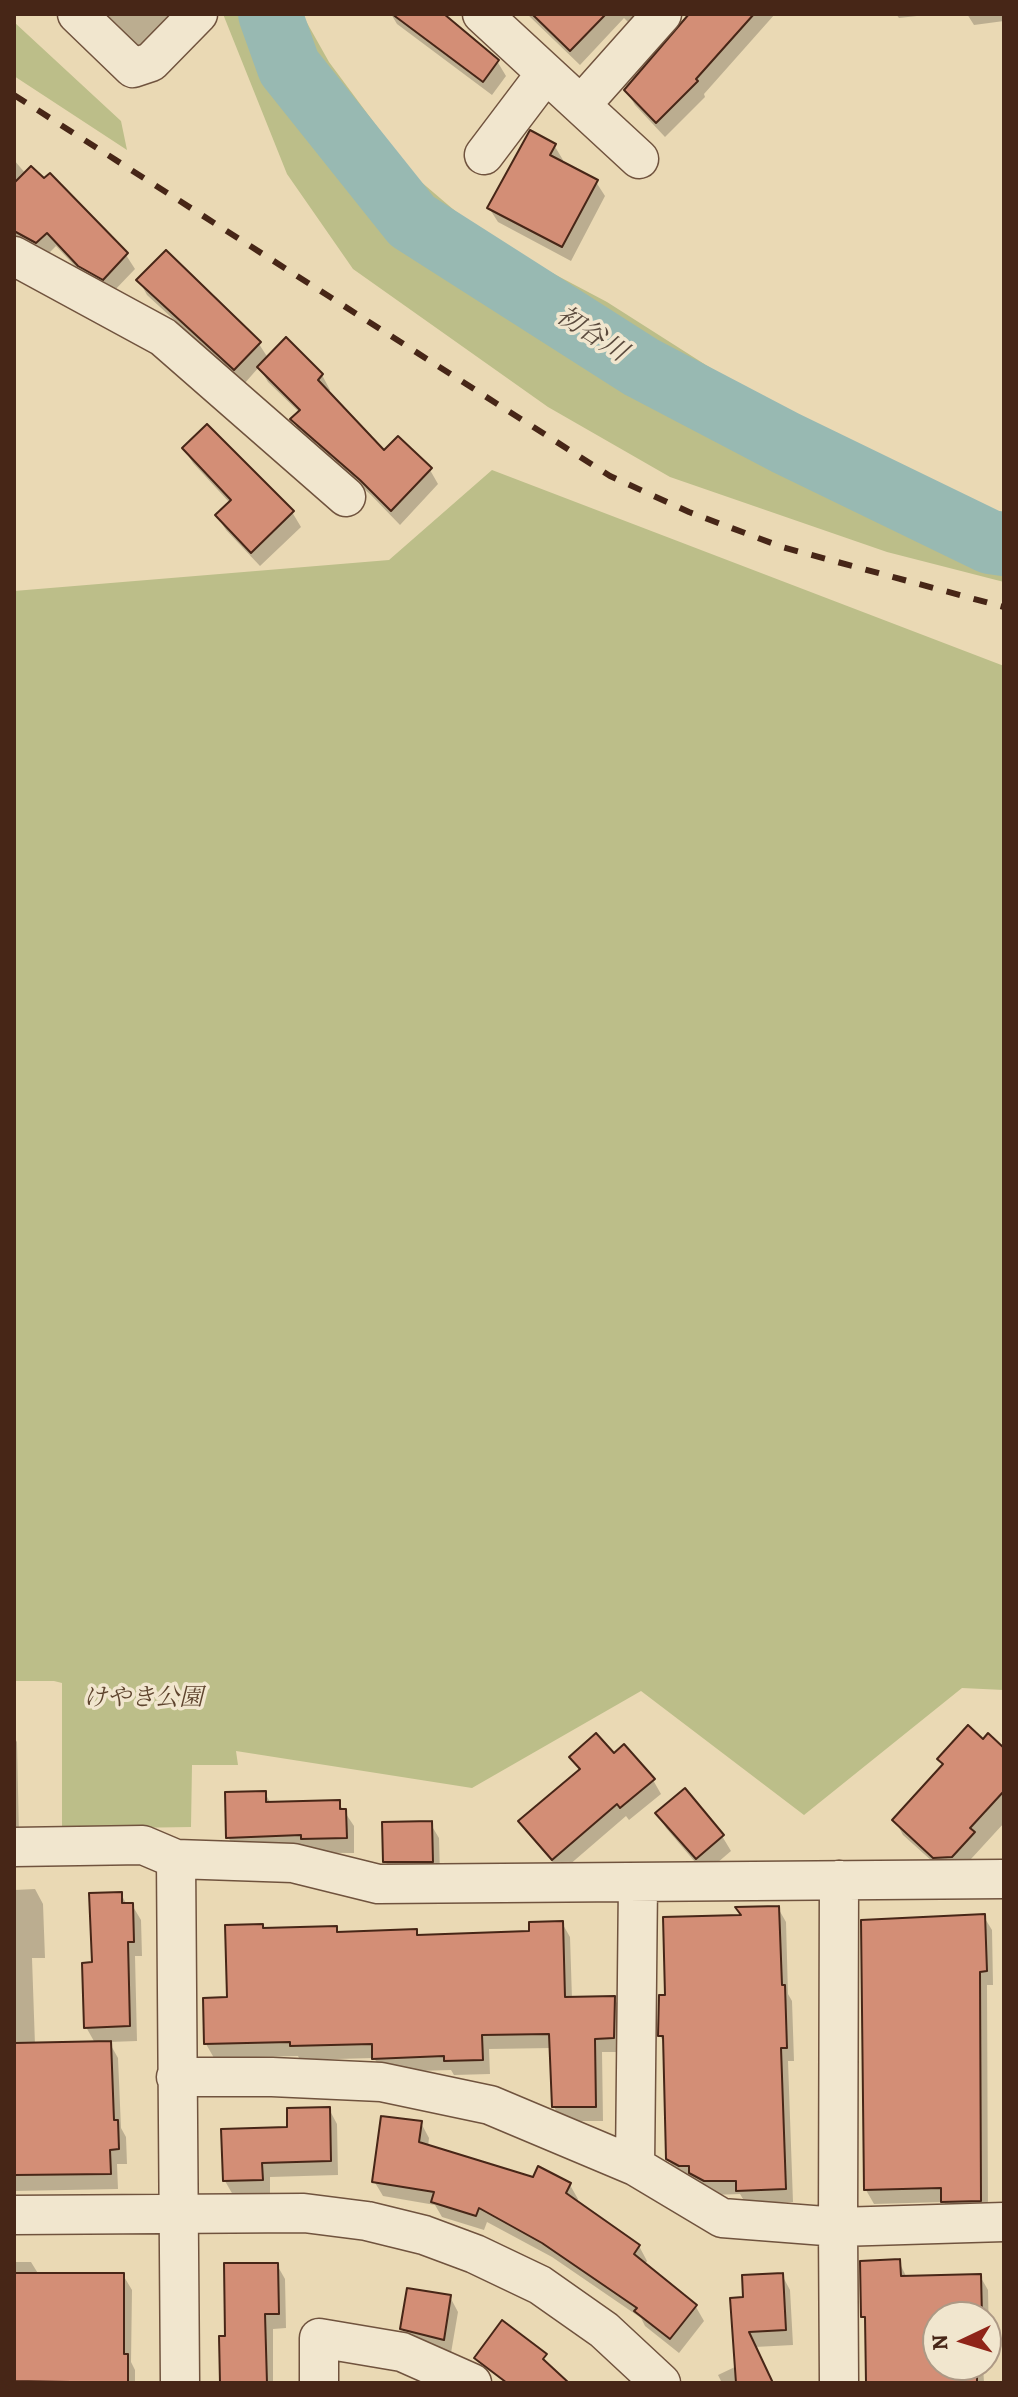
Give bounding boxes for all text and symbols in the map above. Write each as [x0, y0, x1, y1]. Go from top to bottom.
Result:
water label: 初谷川 [550, 301, 632, 369]
park label: けやき公園 [83, 1685, 203, 1713]
north arrow [922, 2301, 1002, 2381]
text: N [925, 2333, 956, 2352]

